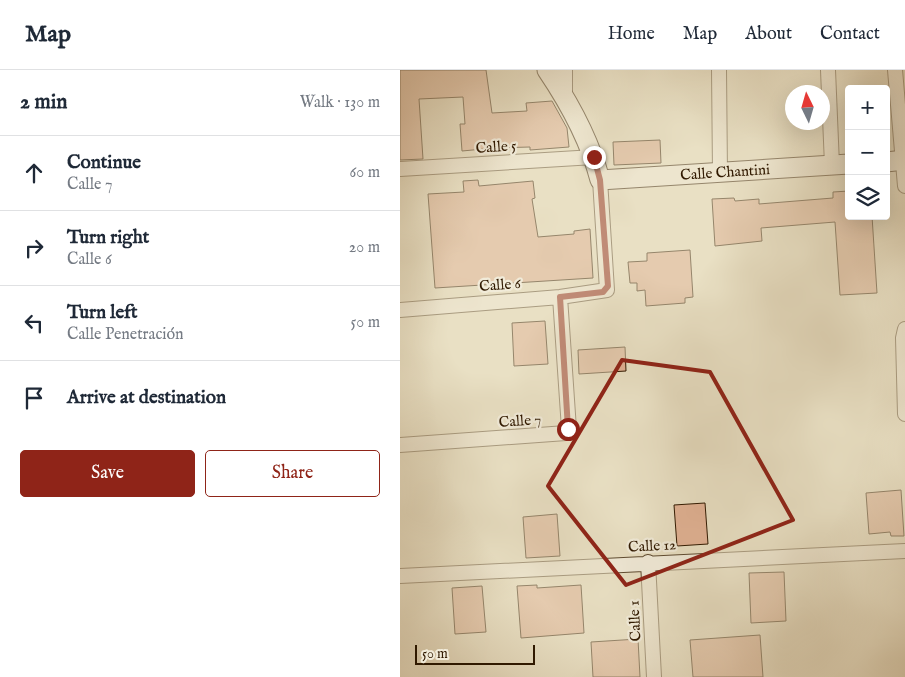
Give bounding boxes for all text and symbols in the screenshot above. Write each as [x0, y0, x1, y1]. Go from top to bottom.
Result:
text: Map [25, 19, 71, 50]
text: Home [608, 23, 655, 46]
text: Map [683, 23, 717, 46]
text: About [745, 23, 792, 46]
text: Contact [820, 23, 880, 46]
north arrow [785, 85, 830, 130]
map controls [845, 85, 890, 220]
button: + [845, 85, 890, 130]
text: 2 min [20, 89, 67, 116]
text: Walk · 130 m [300, 93, 380, 113]
button: − [845, 130, 890, 175]
street label: Calle 5 [475, 136, 518, 158]
route end [583, 146, 606, 169]
text: Continue [67, 151, 141, 175]
icon: ahead [20, 159, 48, 187]
street label: Calle Chantini [680, 160, 771, 184]
text: 60 m [350, 163, 380, 183]
text: Calle 7 [67, 175, 112, 195]
button: layers [845, 175, 890, 220]
text: Turn right [67, 226, 149, 250]
icon: right [20, 234, 48, 262]
text: 20 m [349, 238, 380, 258]
text: Calle 6 [67, 250, 112, 270]
street label: Calle 6 [478, 274, 522, 296]
text: Turn left [67, 301, 138, 325]
icon: left [20, 309, 48, 337]
text: 50 m [351, 313, 380, 333]
text: Calle Penetración [67, 325, 184, 345]
icon: arrive [20, 384, 48, 412]
text: Arrive at destination [67, 386, 226, 410]
street label: Calle 7 [498, 410, 542, 432]
route start [557, 418, 580, 441]
button: Save [20, 450, 195, 497]
button: Share [205, 450, 380, 497]
street label: Calle 12 [627, 535, 677, 557]
street label: Calle 1 [624, 600, 646, 642]
scale bar [415, 642, 535, 665]
text: 50 m [422, 645, 448, 663]

